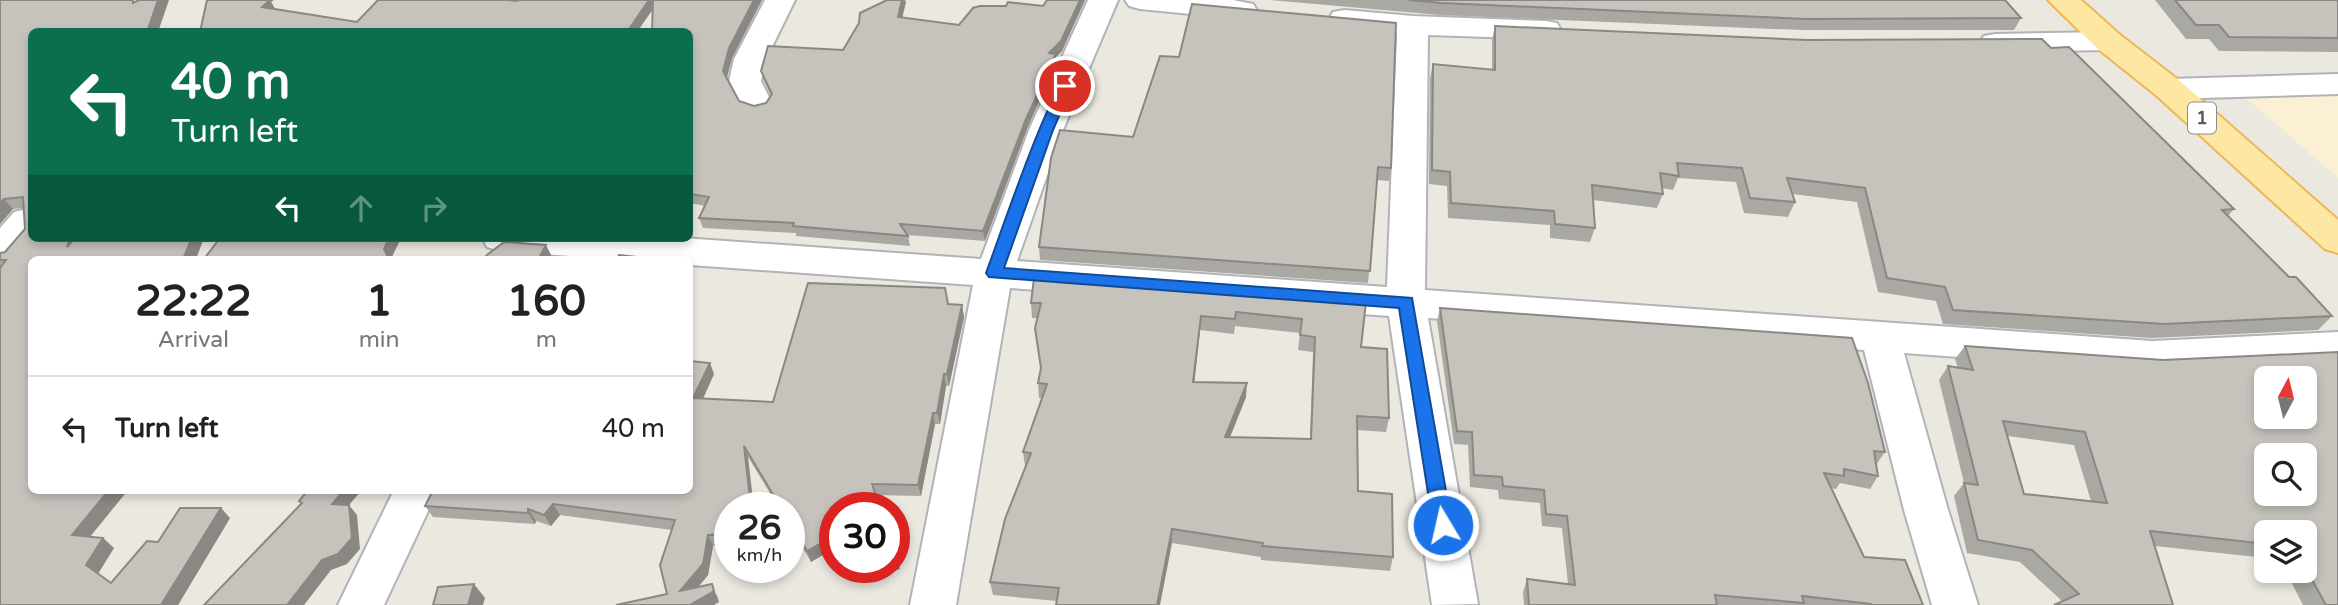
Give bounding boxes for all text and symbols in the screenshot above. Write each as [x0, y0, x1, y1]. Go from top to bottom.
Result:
text: 40 m [171, 53, 290, 112]
icon: left [56, 56, 147, 147]
pin [1035, 56, 1095, 116]
icon: arrive [1046, 67, 1084, 105]
road number: 1 [2188, 102, 2216, 134]
text: Turn left [171, 113, 298, 151]
icon: left [269, 189, 307, 227]
icon: ahead [342, 189, 380, 227]
icon: right [415, 189, 453, 227]
text: 22:22 [135, 276, 252, 327]
text: 1 [366, 276, 392, 327]
text: 160 [507, 276, 586, 327]
text: Arrival [158, 326, 229, 354]
text: min [359, 326, 400, 354]
text: m [536, 326, 557, 354]
north arrow [2254, 366, 2317, 429]
map controls [2254, 366, 2317, 583]
icon: left [56, 410, 94, 448]
text: Turn left [115, 413, 218, 444]
text: 40 m [602, 413, 665, 444]
button: search [2254, 443, 2317, 506]
position arrow [1406, 488, 1480, 562]
speed limit sign: 30 [819, 492, 910, 583]
text: 26 [738, 507, 781, 549]
button: layers [2254, 520, 2317, 583]
text: km/h [737, 544, 782, 566]

